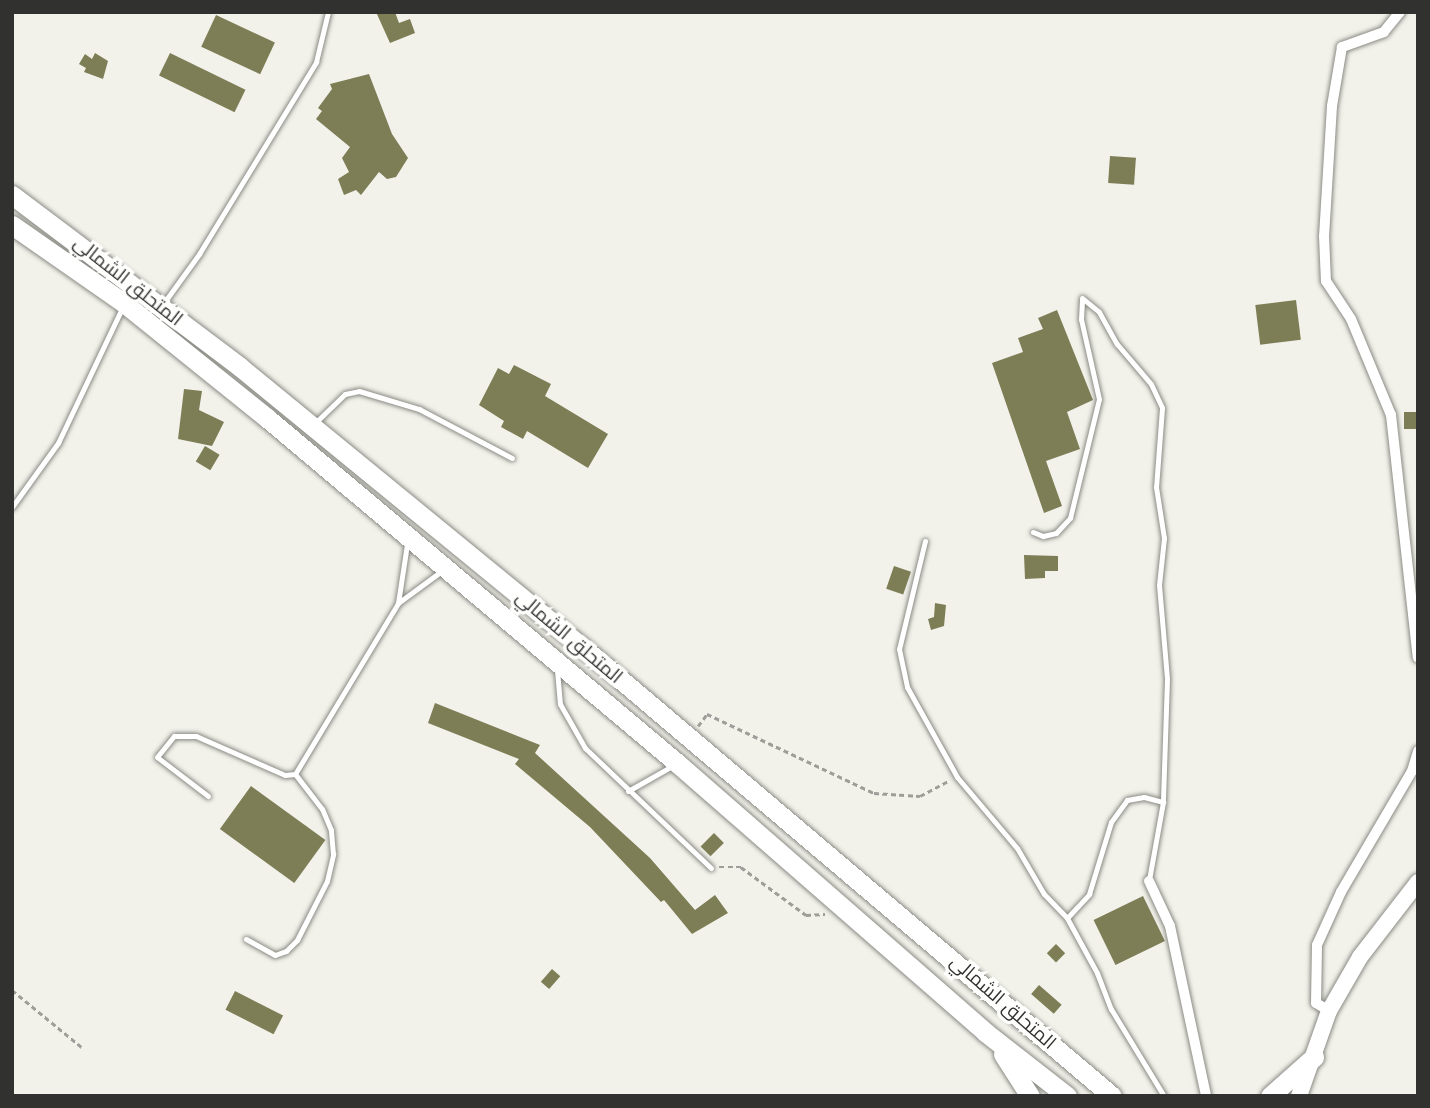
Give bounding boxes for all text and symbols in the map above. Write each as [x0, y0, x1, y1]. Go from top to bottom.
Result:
street label: المتحلق الشمالي [69, 231, 187, 331]
street label: المتحلق الشمالي [511, 586, 627, 688]
street label: المتحلق الشمالي [946, 950, 1060, 1054]

